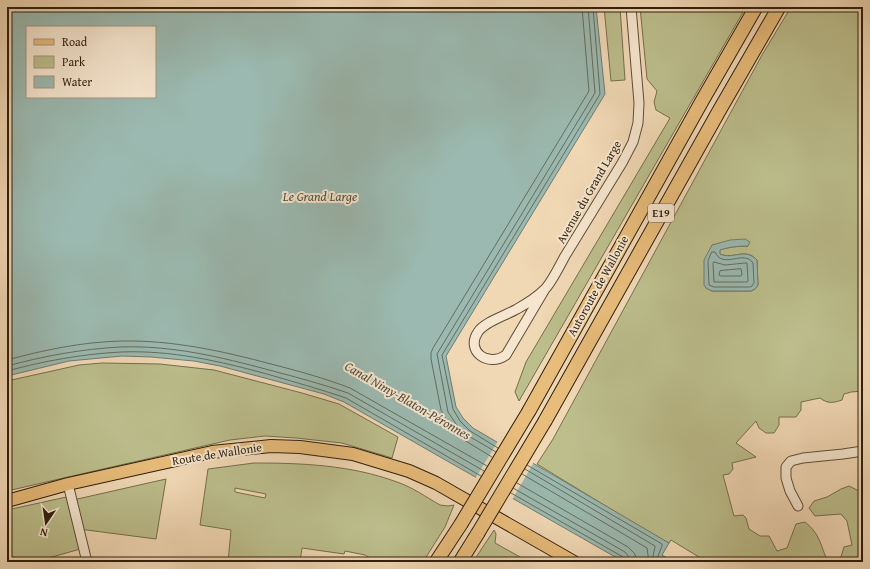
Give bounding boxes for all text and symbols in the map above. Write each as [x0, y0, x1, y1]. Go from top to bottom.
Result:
legend [26, 26, 156, 98]
text: Road [62, 33, 88, 50]
text: Park [62, 53, 86, 70]
text: Water [62, 73, 92, 90]
street label: Avenue du Grand Large [552, 137, 625, 246]
water label: Le Grand Large [282, 187, 357, 206]
road number: E19 [648, 204, 674, 222]
street label: Autoroute de Wallonie [563, 232, 632, 339]
water label: Canal Nimy-Blaton-Péronnes [341, 357, 475, 444]
street label: Route de Wallonie [171, 438, 263, 469]
north arrow [26, 503, 66, 543]
text: N [38, 524, 49, 541]

